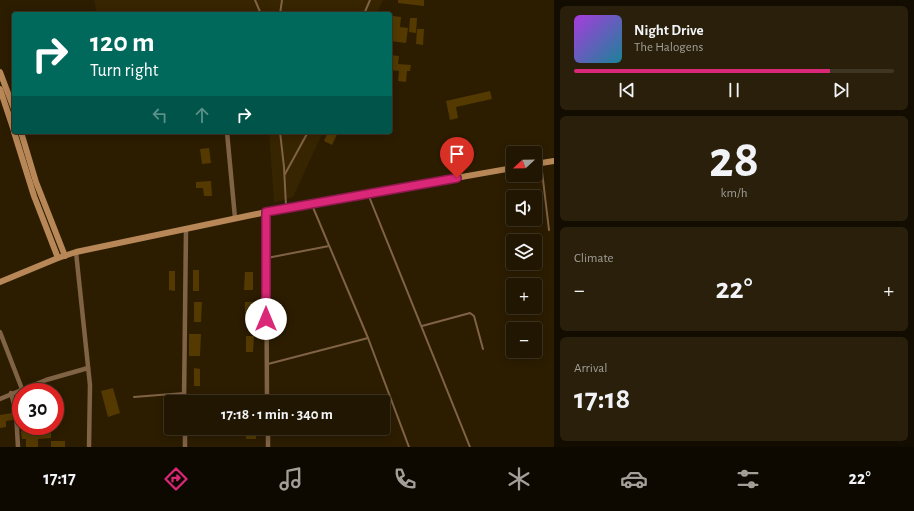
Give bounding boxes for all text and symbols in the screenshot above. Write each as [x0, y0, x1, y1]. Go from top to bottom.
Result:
text: Night Drive [634, 23, 704, 38]
icon: right [24, 28, 76, 80]
text: 120 m [90, 29, 155, 57]
text: The Halogens [634, 41, 703, 54]
text: Turn right [90, 62, 159, 80]
icon: previous [616, 79, 638, 101]
icon: pause [723, 79, 745, 101]
icon: next [830, 79, 852, 101]
icon: left [149, 104, 171, 126]
icon: ahead [191, 104, 213, 126]
icon: right [233, 104, 255, 126]
text: 28 [709, 134, 759, 186]
pin [440, 137, 474, 178]
icon: arrive [446, 143, 468, 165]
north arrow [506, 146, 542, 182]
map controls [506, 146, 542, 358]
text: km/h [721, 187, 747, 200]
button: sound [506, 190, 542, 226]
button: layers [506, 234, 542, 270]
text: Climate [574, 252, 613, 265]
text: 22° [715, 274, 753, 304]
button: + [506, 278, 542, 314]
text: − [574, 279, 585, 301]
text: + [883, 279, 894, 301]
position arrow [245, 298, 287, 340]
button: − [506, 322, 542, 358]
text: Arrival [574, 362, 607, 375]
speed limit sign: 30 [12, 383, 64, 435]
text: 17:18 [574, 384, 630, 414]
text: 17:18 · 1 min · 340 m [221, 407, 333, 422]
icon: directions [162, 465, 190, 493]
icon: music [277, 465, 305, 493]
icon: phone [391, 465, 419, 493]
icon: climate [505, 465, 533, 493]
icon: car [620, 465, 648, 493]
icon: filters [734, 465, 762, 493]
text: 17:17 [43, 470, 76, 488]
text: 22° [849, 470, 871, 488]

